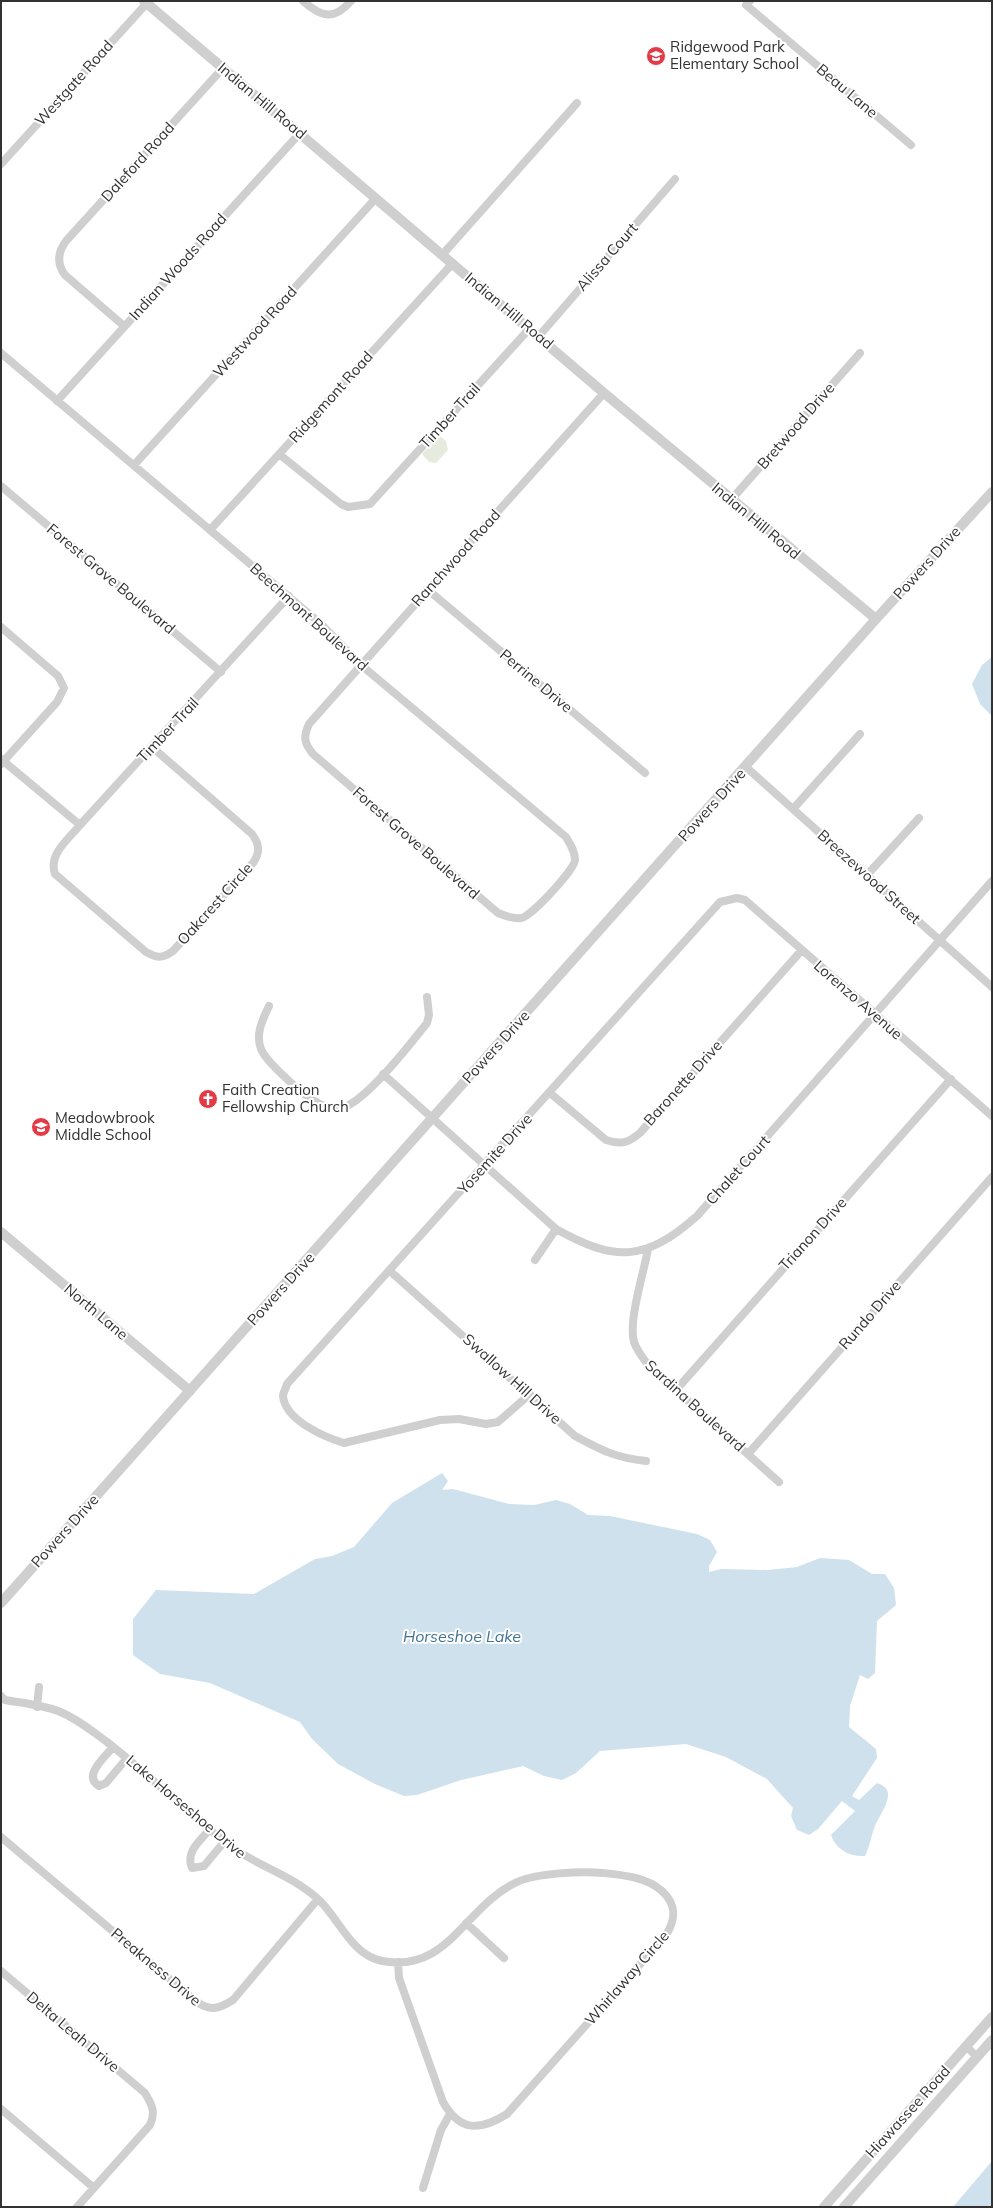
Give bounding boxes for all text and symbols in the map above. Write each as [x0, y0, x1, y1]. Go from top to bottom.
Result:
street label: Westgate Road [30, 36, 117, 129]
place label: Ridgewood Park Elementary School [670, 37, 799, 73]
school or university icon: Ridgewood Park Elementary School [645, 45, 667, 67]
street label: Indian Hill Road [214, 58, 311, 143]
street label: Beau Lane [813, 60, 882, 122]
street label: Daleford Road [97, 118, 178, 205]
street label: Indian Woods Road [125, 209, 231, 324]
street label: Alissa Court [572, 219, 641, 295]
street label: Indian Hill Road [461, 268, 558, 353]
street label: Westwood Road [209, 282, 301, 381]
street label: Ridgemont Road [285, 347, 377, 446]
street label: Timber Trail [415, 379, 484, 452]
street label: Bretwood Drive [753, 379, 838, 473]
street label: Indian Hill Road [708, 478, 805, 563]
street label: Ranchwood Road [407, 505, 504, 610]
street label: Forest Grove Boulevard [43, 519, 179, 638]
street label: Powers Drive [889, 522, 964, 603]
street label: Beechmont Boulevard [246, 558, 372, 675]
street label: Perrine Drive [496, 645, 577, 717]
street label: Timber Trail [133, 693, 202, 766]
street label: Powers Drive [674, 764, 749, 845]
street label: Forest Grove Boulevard [349, 782, 484, 903]
street label: Breezewood Street [814, 825, 925, 928]
street label: Oakcrest Circle [173, 859, 256, 949]
street label: Lorenzo Avenue [810, 956, 907, 1043]
street label: Powers Drive [458, 1006, 533, 1087]
street label: Baronette Drive [639, 1036, 726, 1129]
place label: Faith Creation Fellowship Church [222, 1080, 349, 1116]
church icon: Faith Creation Fellowship Church [197, 1088, 219, 1110]
place label: Meadowbrook Middle School [55, 1108, 155, 1144]
street label: Yosemite Drive [453, 1109, 536, 1199]
school or university icon: Meadowbrook Middle School [30, 1116, 52, 1138]
street label: Chalet Court [701, 1131, 774, 1208]
street label: Trianon Drive [775, 1193, 851, 1274]
street label: Powers Drive [243, 1248, 318, 1329]
street label: Rundo Drive [834, 1276, 905, 1353]
street label: North Lane [60, 1279, 132, 1344]
street label: Swallow Hill Drive [459, 1329, 566, 1428]
street label: Sardina Boulevard [641, 1356, 749, 1456]
street label: Powers Drive [27, 1490, 102, 1571]
water label: Horseshoe Lake [403, 1626, 521, 1646]
street label: Lake Horseshoe Drive [122, 1751, 250, 1862]
street label: Preakness Drive [107, 1923, 205, 2010]
street label: Whirlaway Circle [580, 1927, 673, 2029]
street label: Delta Leah Drive [23, 1987, 124, 2076]
street label: Hiawassee Road [861, 2062, 954, 2162]

